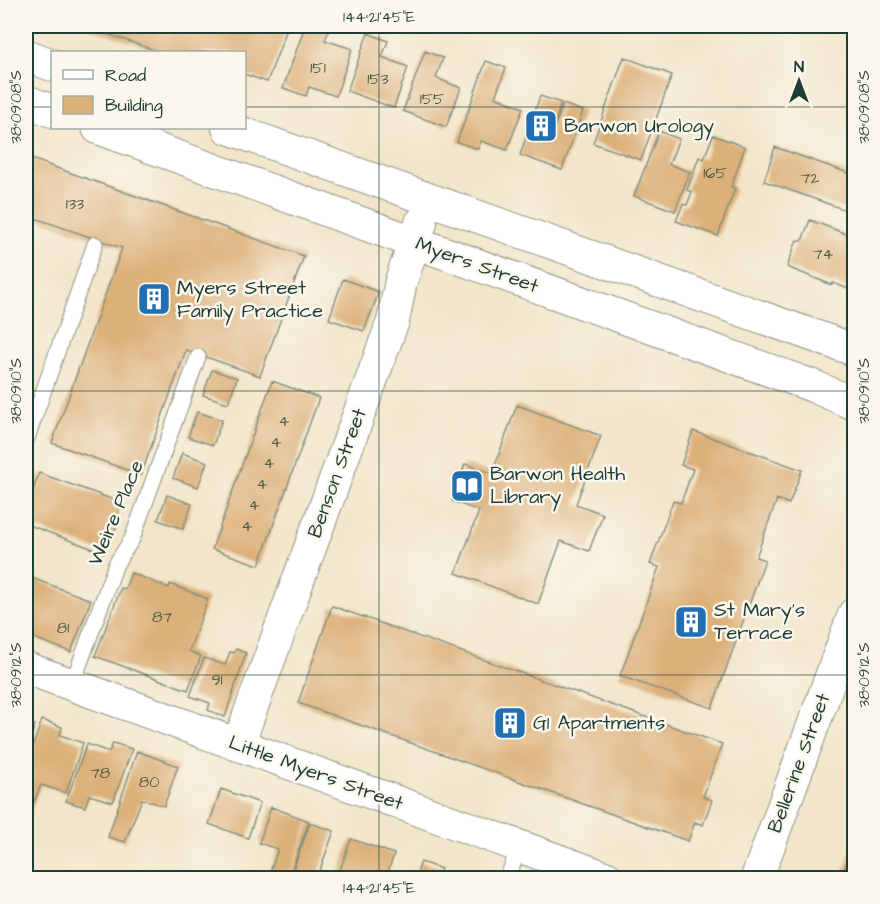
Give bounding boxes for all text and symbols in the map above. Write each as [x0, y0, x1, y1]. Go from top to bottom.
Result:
text: 144°21'45"E [343, 7, 415, 28]
legend [51, 51, 246, 129]
north arrow [769, 51, 829, 111]
text: N [794, 56, 804, 78]
house number: 151 [310, 57, 326, 79]
text: Road [105, 63, 146, 88]
house number: 153 [367, 68, 389, 90]
text: 38°09'08"S [6, 70, 27, 144]
text: 38°09'08"S [854, 70, 875, 144]
house number: 155 [420, 88, 445, 110]
text: Building [105, 93, 163, 119]
building icon: Barwon Urology [523, 108, 559, 144]
place label: Barwon Urology [564, 112, 714, 141]
house number: 165 [703, 162, 727, 184]
house number: 72 [801, 167, 820, 189]
house number: 133 [66, 193, 84, 215]
street label: Myers Street [411, 230, 542, 301]
house number: 74 [813, 243, 833, 265]
place label: Myers Street Family Practice [177, 274, 323, 326]
building icon: Myers Street Family Practice [136, 281, 172, 317]
text: 38°09'10"S [6, 358, 27, 424]
text: 38°09'10"S [854, 358, 875, 424]
street label: Benson Street [301, 404, 373, 542]
house number: 4 [279, 410, 290, 432]
house number: 4 [271, 431, 282, 453]
house number: 4 [264, 452, 275, 474]
street label: Weire Place [81, 456, 151, 570]
place label: Barwon Health Library [490, 460, 625, 512]
library icon: Barwon Health Library [449, 468, 485, 504]
house number: 4 [257, 473, 268, 495]
house number: 4 [249, 494, 260, 516]
house number: 4 [242, 515, 253, 537]
place label: St Mary's Terrace [714, 596, 805, 647]
building icon: St Mary's Terrace [673, 604, 709, 640]
house number: 87 [152, 606, 172, 628]
house number: 81 [57, 617, 69, 639]
text: 38°09'12"S [6, 642, 27, 707]
text: 38°09'12"S [854, 642, 875, 707]
house number: 91 [211, 669, 223, 691]
street label: Bellerine Street [761, 689, 837, 837]
building icon: G1 Apartments [492, 705, 528, 741]
place label: G1 Apartments [533, 709, 665, 737]
street label: Little Myers Street [224, 728, 407, 819]
house number: 78 [90, 762, 110, 784]
house number: 80 [139, 771, 159, 793]
text: 144°21'45"E [343, 878, 415, 899]

